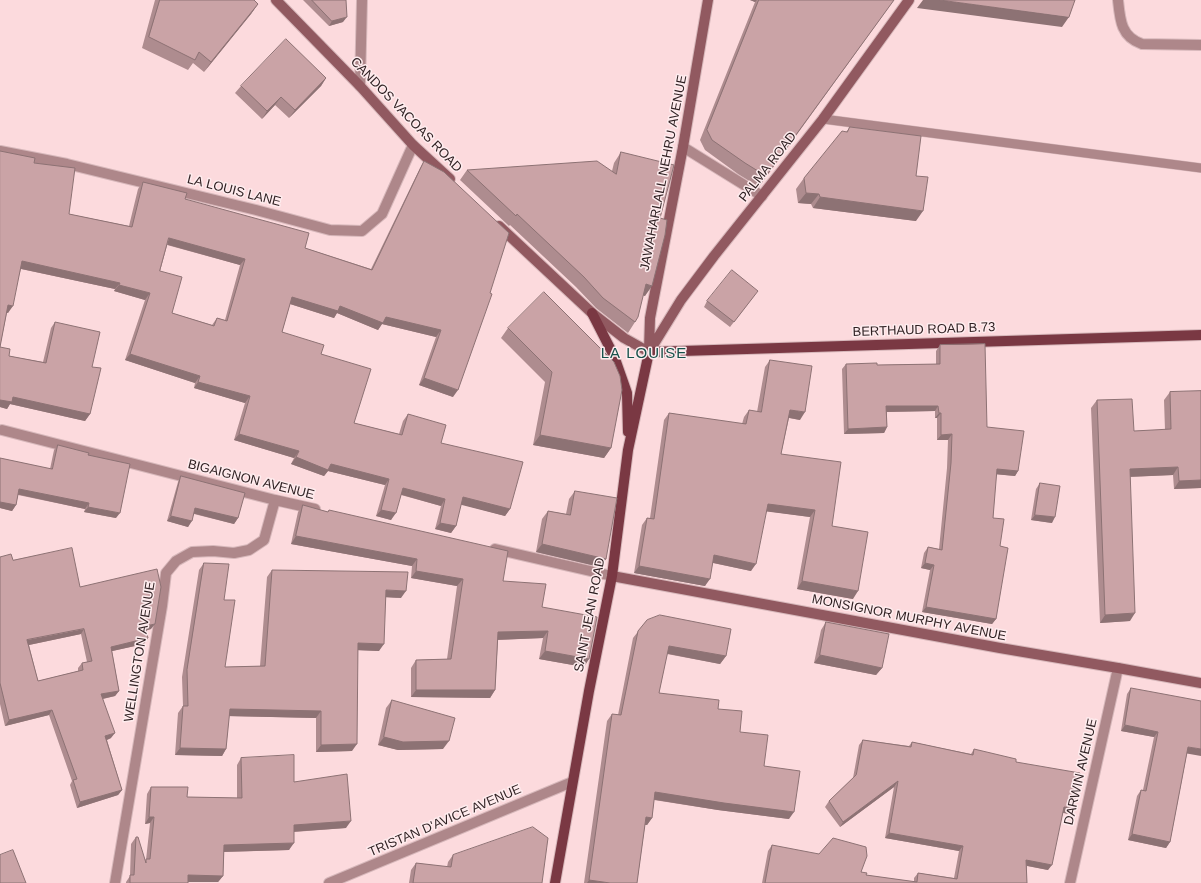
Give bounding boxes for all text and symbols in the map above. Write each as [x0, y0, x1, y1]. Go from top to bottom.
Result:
street label: CANDOS VACOAS ROAD [347, 54, 465, 176]
street label: JAWAHARLALL NEHRU AVENUE [637, 74, 691, 272]
street label: PALMA ROAD [736, 129, 800, 205]
street label: LA LOUIS LANE [185, 172, 283, 210]
street label: BERTHAUD ROAD B.73 [852, 320, 996, 340]
district label: LA LOUISE [601, 345, 687, 363]
street label: BIGAIGNON AVENUE [186, 457, 316, 503]
street label: SAINT JEAN ROAD [571, 556, 609, 674]
street label: WELLINGTON AVENUE [121, 581, 159, 723]
street label: MONSIGNOR MURPHY AVENUE [810, 591, 1008, 645]
street label: DARWIN AVENUE [1061, 717, 1101, 827]
street label: TRISTAN D'AVICE AVENUE [366, 782, 524, 860]

